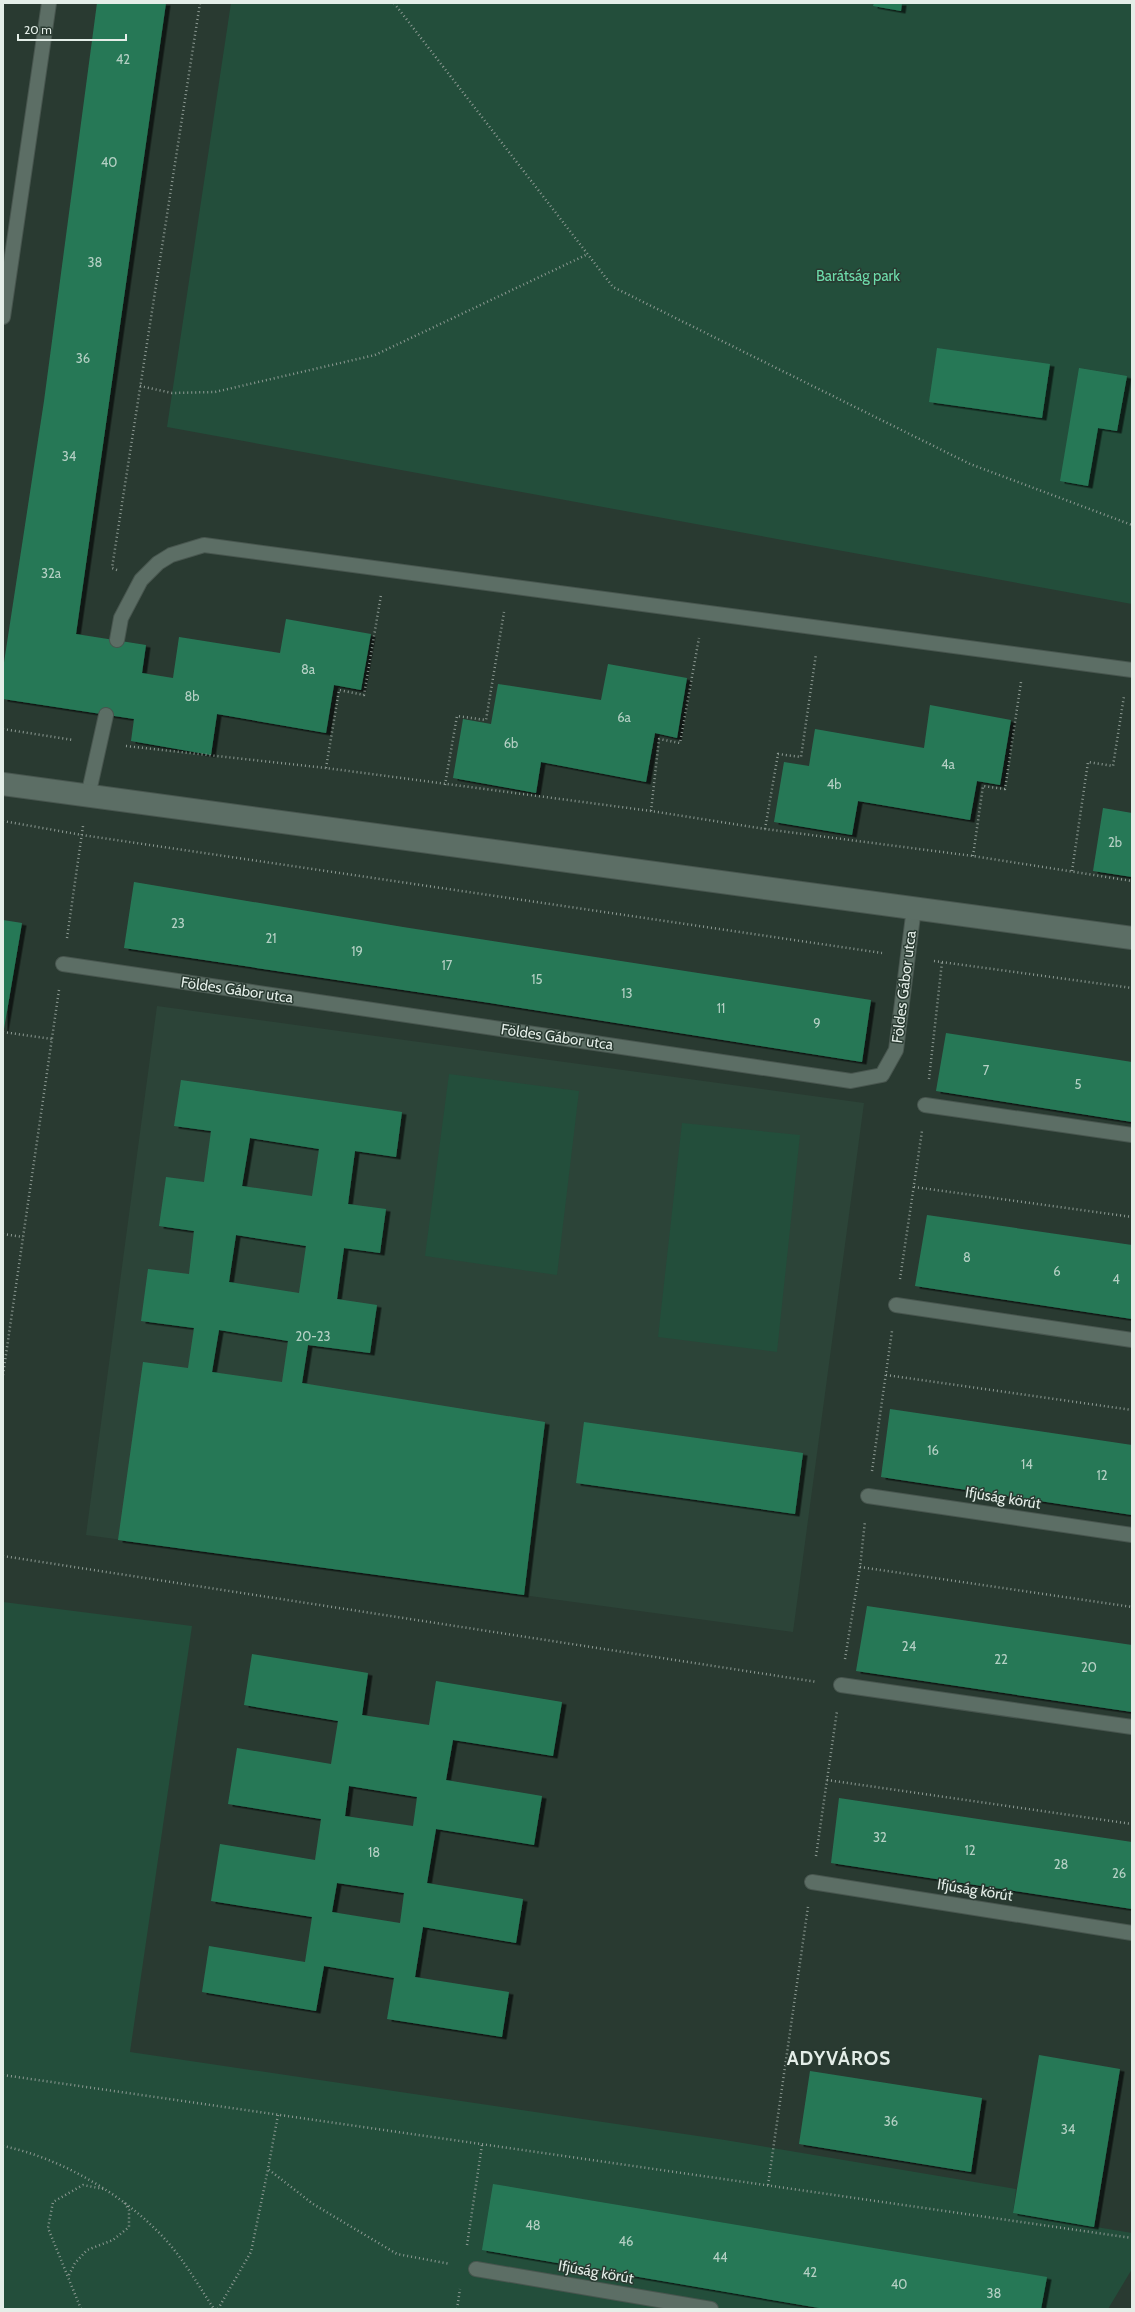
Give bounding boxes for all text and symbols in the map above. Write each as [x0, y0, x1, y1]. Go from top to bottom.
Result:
scale bar [18, 16, 126, 42]
text: 20 m [24, 22, 52, 37]
house number: 42 [116, 51, 130, 67]
house number: 40 [101, 154, 117, 170]
house number: 38 [88, 254, 103, 270]
park label: Barátság park [816, 267, 900, 285]
house number: 36 [76, 350, 90, 366]
house number: 34 [62, 448, 77, 464]
house number: 32a [41, 565, 62, 581]
house number: 8a [301, 661, 316, 677]
house number: 8b [184, 688, 200, 704]
house number: 6a [617, 709, 632, 725]
house number: 6b [504, 735, 518, 751]
house number: 4a [941, 756, 956, 772]
house number: 4b [827, 776, 841, 792]
house number: 2b [1108, 834, 1122, 850]
house number: 23 [171, 915, 185, 931]
street label: Földes Gábor utca [888, 929, 920, 1044]
house number: 21 [265, 930, 277, 946]
house number: 19 [351, 943, 363, 959]
house number: 17 [442, 957, 453, 973]
house number: 15 [531, 971, 543, 987]
street label: Földes Gábor utca [180, 973, 295, 1007]
house number: 13 [621, 985, 633, 1001]
house number: 11 [717, 1000, 725, 1016]
house number: 9 [813, 1015, 821, 1031]
street label: Földes Gábor utca [500, 1020, 615, 1054]
house number: 7 [983, 1062, 990, 1078]
house number: 5 [1074, 1076, 1082, 1092]
house number: 8 [963, 1249, 971, 1265]
house number: 6 [1053, 1263, 1061, 1279]
house number: 4 [1112, 1271, 1120, 1287]
house number: 20-23 [295, 1328, 331, 1344]
house number: 16 [927, 1442, 939, 1458]
house number: 14 [1021, 1456, 1033, 1472]
house number: 12 [1096, 1467, 1108, 1483]
street label: Ifjúság körút [964, 1483, 1042, 1513]
house number: 24 [902, 1638, 917, 1654]
house number: 22 [994, 1651, 1008, 1667]
house number: 20 [1081, 1659, 1097, 1675]
house number: 32 [873, 1829, 887, 1845]
house number: 12 [964, 1842, 976, 1858]
house number: 18 [368, 1844, 380, 1860]
house number: 28 [1054, 1856, 1068, 1872]
house number: 26 [1112, 1865, 1126, 1881]
street label: Ifjúság körút [936, 1875, 1014, 1905]
district label: ADYVÁROS [787, 2046, 891, 2070]
house number: 36 [884, 2113, 898, 2129]
house number: 34 [1061, 2121, 1076, 2137]
house number: 48 [525, 2217, 541, 2233]
house number: 46 [619, 2233, 633, 2249]
house number: 44 [712, 2249, 728, 2265]
street label: Ifjúság körút [557, 2257, 635, 2287]
house number: 42 [803, 2264, 817, 2280]
house number: 40 [891, 2276, 907, 2292]
house number: 38 [987, 2285, 1002, 2301]

